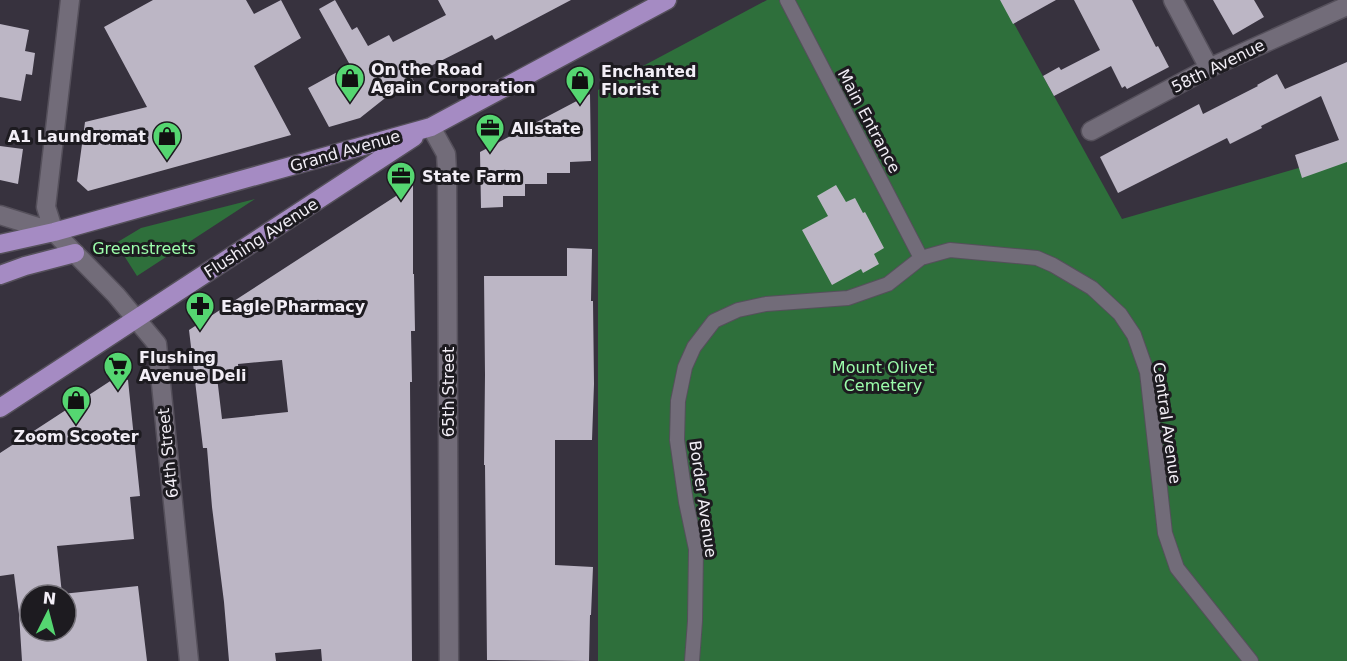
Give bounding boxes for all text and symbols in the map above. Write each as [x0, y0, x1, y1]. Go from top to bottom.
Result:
street label: 58th Avenue [1168, 35, 1268, 97]
place label: On the Road Again Corporation [371, 60, 535, 97]
shop icon: On the Road Again Corporation [334, 62, 366, 104]
place label: Enchanted Florist [601, 62, 696, 99]
shop icon: Enchanted Florist [564, 64, 596, 106]
street label: Main Entrance [834, 66, 904, 176]
office icon: Allstate [474, 112, 506, 154]
place label: Allstate [511, 119, 581, 138]
shop icon: A1 Laundromat [151, 120, 183, 162]
street label: Grand Avenue [288, 126, 402, 176]
place label: A1 Laundromat [8, 127, 146, 146]
office icon: State Farm [385, 160, 417, 202]
place label: State Farm [422, 167, 521, 186]
street label: Flushing Avenue [201, 194, 321, 282]
park label: Greenstreets [92, 239, 196, 258]
pharmacy icon: Eagle Pharmacy [184, 290, 216, 332]
place label: Eagle Pharmacy [221, 297, 366, 316]
street label: 65th Street [439, 347, 458, 437]
place label: Flushing Avenue Deli [139, 348, 246, 385]
supermarket icon: Flushing Avenue Deli [102, 350, 134, 392]
park label: Mount Olivet Cemetery [832, 358, 934, 395]
street label: Central Avenue [1149, 361, 1185, 485]
shop icon: Zoom Scooter [60, 384, 92, 426]
street label: 64th Street [154, 407, 182, 499]
place label: Zoom Scooter [13, 427, 139, 446]
street label: Border Avenue [685, 439, 721, 559]
north arrow [18, 583, 78, 643]
text: N [42, 588, 57, 609]

